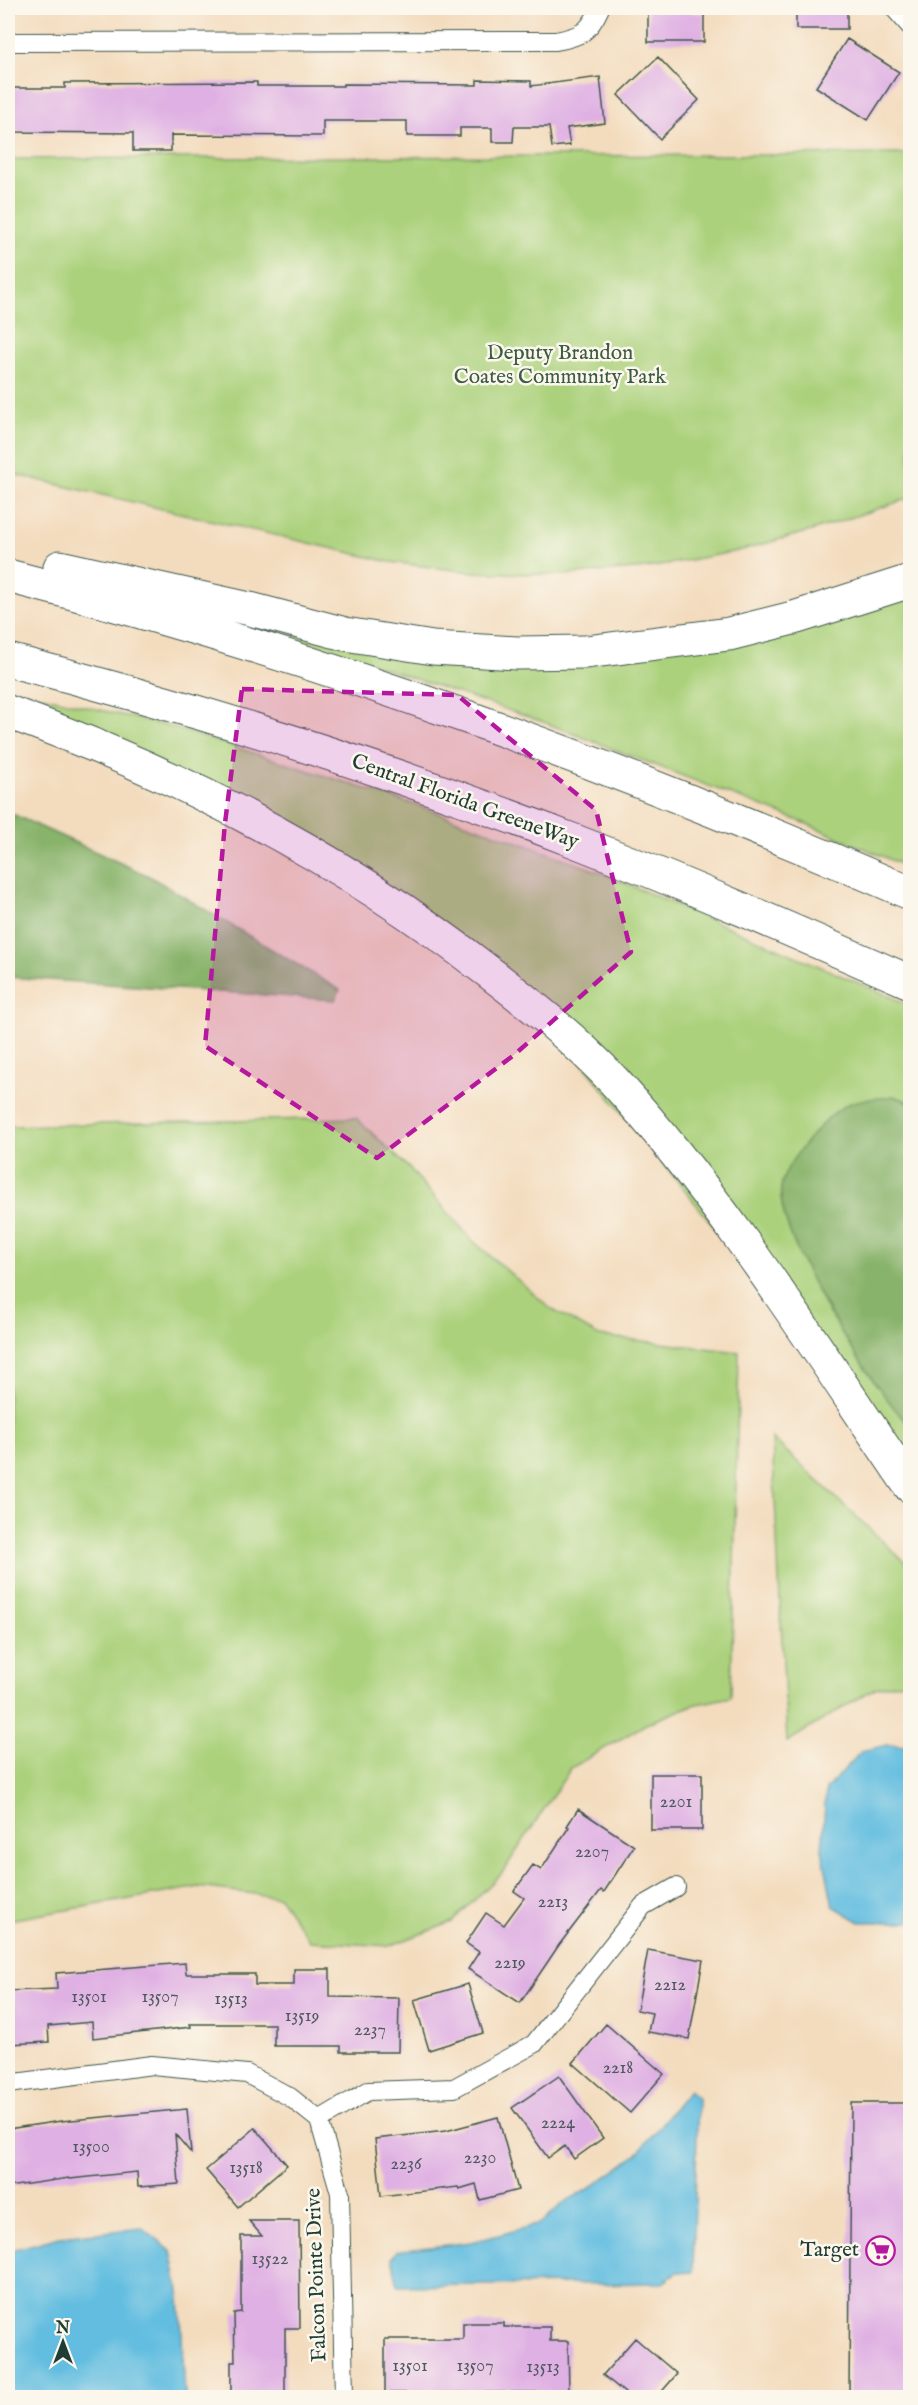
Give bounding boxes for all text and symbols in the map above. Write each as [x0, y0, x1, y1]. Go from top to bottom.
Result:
park label: Deputy Brandon Coates Community Park [454, 340, 667, 391]
street label: Central Florida GreeneWay [347, 748, 583, 856]
house number: 2201 [660, 1791, 692, 1814]
house number: 2207 [575, 1841, 609, 1864]
house number: 2213 [538, 1891, 568, 1914]
house number: 2219 [494, 1952, 526, 1975]
house number: 2212 [654, 1974, 686, 1997]
house number: 13501 [71, 1986, 107, 2009]
house number: 13507 [141, 1986, 179, 2009]
house number: 13513 [214, 1988, 248, 2011]
house number: 13519 [285, 2005, 319, 2028]
house number: 2237 [354, 2019, 386, 2042]
house number: 2218 [603, 2057, 633, 2080]
house number: 2224 [541, 2112, 575, 2135]
house number: 13500 [72, 2136, 110, 2159]
house number: 2230 [464, 2147, 496, 2170]
house number: 2236 [390, 2153, 422, 2176]
house number: 13518 [229, 2157, 263, 2180]
street label: Falcon Pointe Drive [300, 2187, 334, 2362]
supermarket icon: Target [864, 2234, 896, 2266]
place label: Target [800, 2237, 859, 2264]
house number: 13522 [252, 2248, 288, 2271]
north arrow [33, 2312, 93, 2372]
text: N [55, 2319, 70, 2339]
house number: 13501 [392, 2355, 428, 2378]
house number: 13507 [456, 2355, 494, 2378]
house number: 13513 [526, 2356, 560, 2379]

